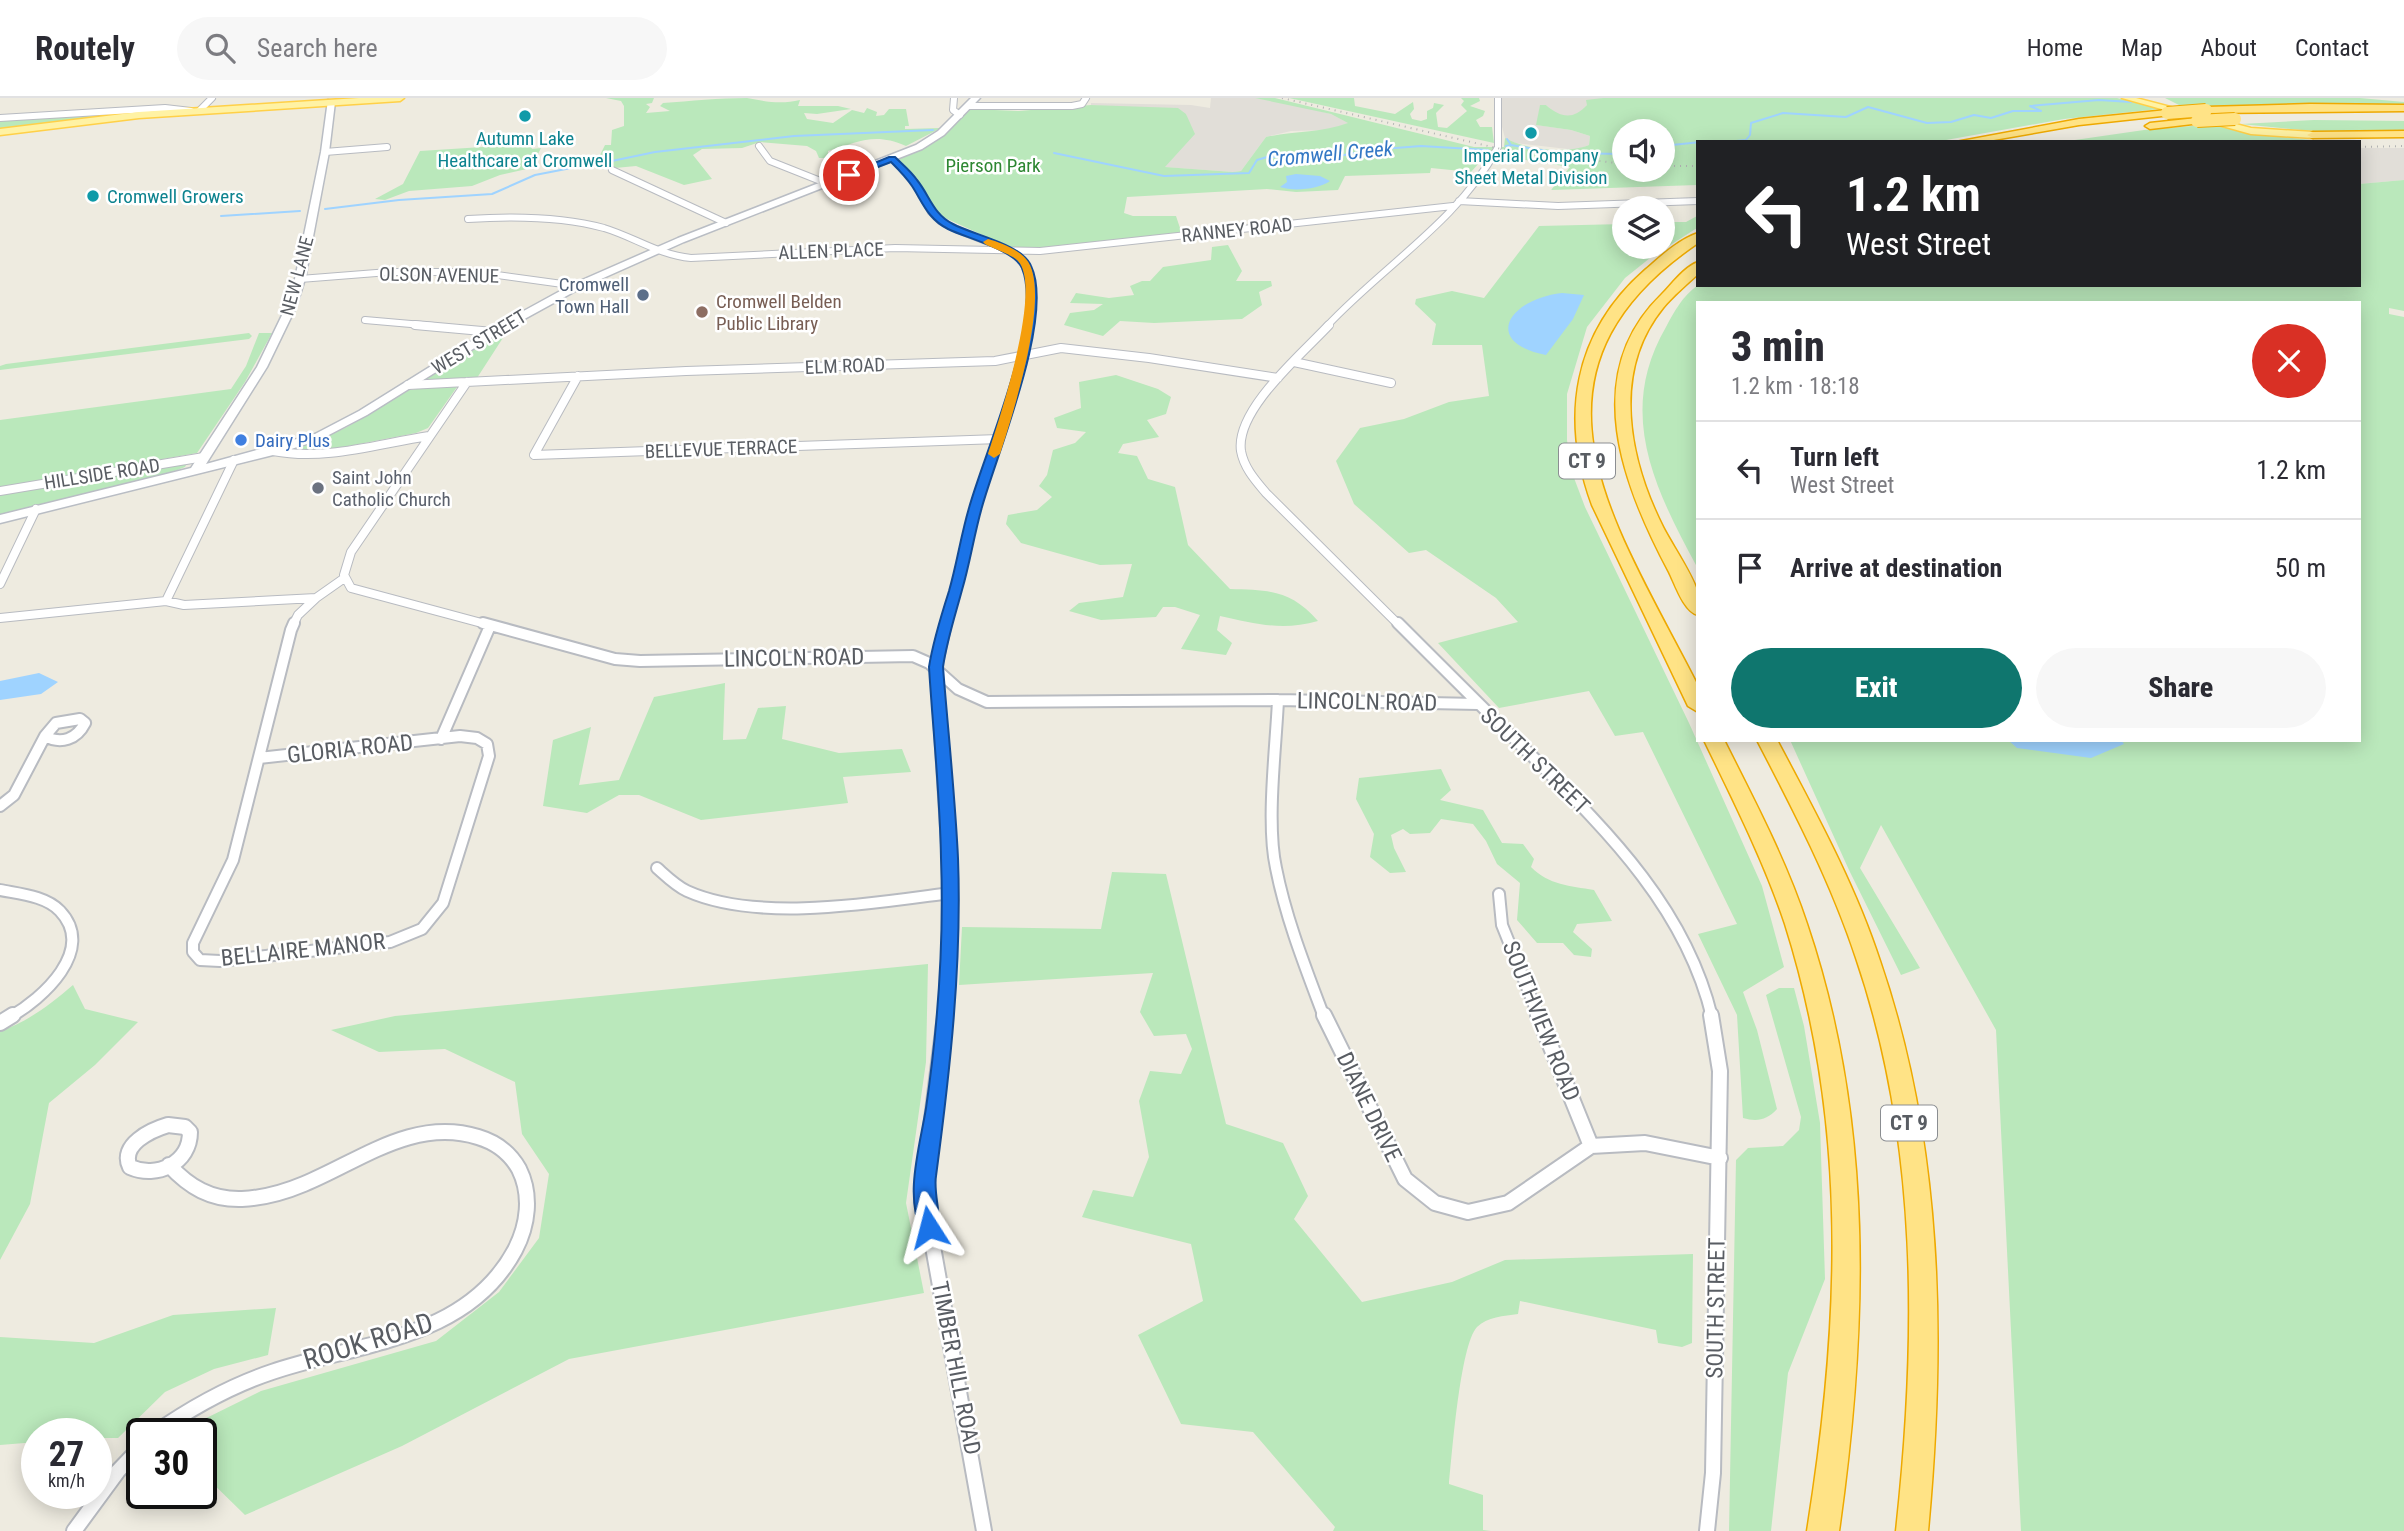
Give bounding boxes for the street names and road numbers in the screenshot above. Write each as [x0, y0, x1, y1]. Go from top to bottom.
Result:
street label: RANNEY ROAD [1180, 213, 1294, 247]
street label: NEW LANE [275, 234, 319, 318]
street label: ALLEN PLACE [778, 238, 884, 264]
street label: OLSON AVENUE [379, 262, 499, 288]
street label: WEST STREET [427, 305, 531, 379]
street label: ELM ROAD [804, 353, 886, 379]
street label: BELLEVUE TERRACE [644, 435, 798, 463]
road number: CT 9 [1559, 444, 1615, 478]
street label: HILLSIDE ROAD [42, 453, 162, 495]
street label: LINCOLN ROAD [724, 643, 864, 673]
street label: LINCOLN ROAD [1297, 687, 1437, 717]
street label: SOUTH STREET [1475, 702, 1595, 820]
street label: GLORIA ROAD [286, 729, 414, 769]
street label: BELLAIRE MANOR [219, 928, 387, 972]
street label: SOUTHVIEW ROAD [1497, 937, 1585, 1105]
street label: DIANE DRIVE [1331, 1048, 1407, 1166]
road number: CT 9 [1881, 1105, 1937, 1140]
street label: SOUTH STREET [1701, 1237, 1731, 1379]
street label: TIMBER HILL ROAD [926, 1279, 986, 1457]
street label: ROOK ROAD [299, 1306, 437, 1376]

